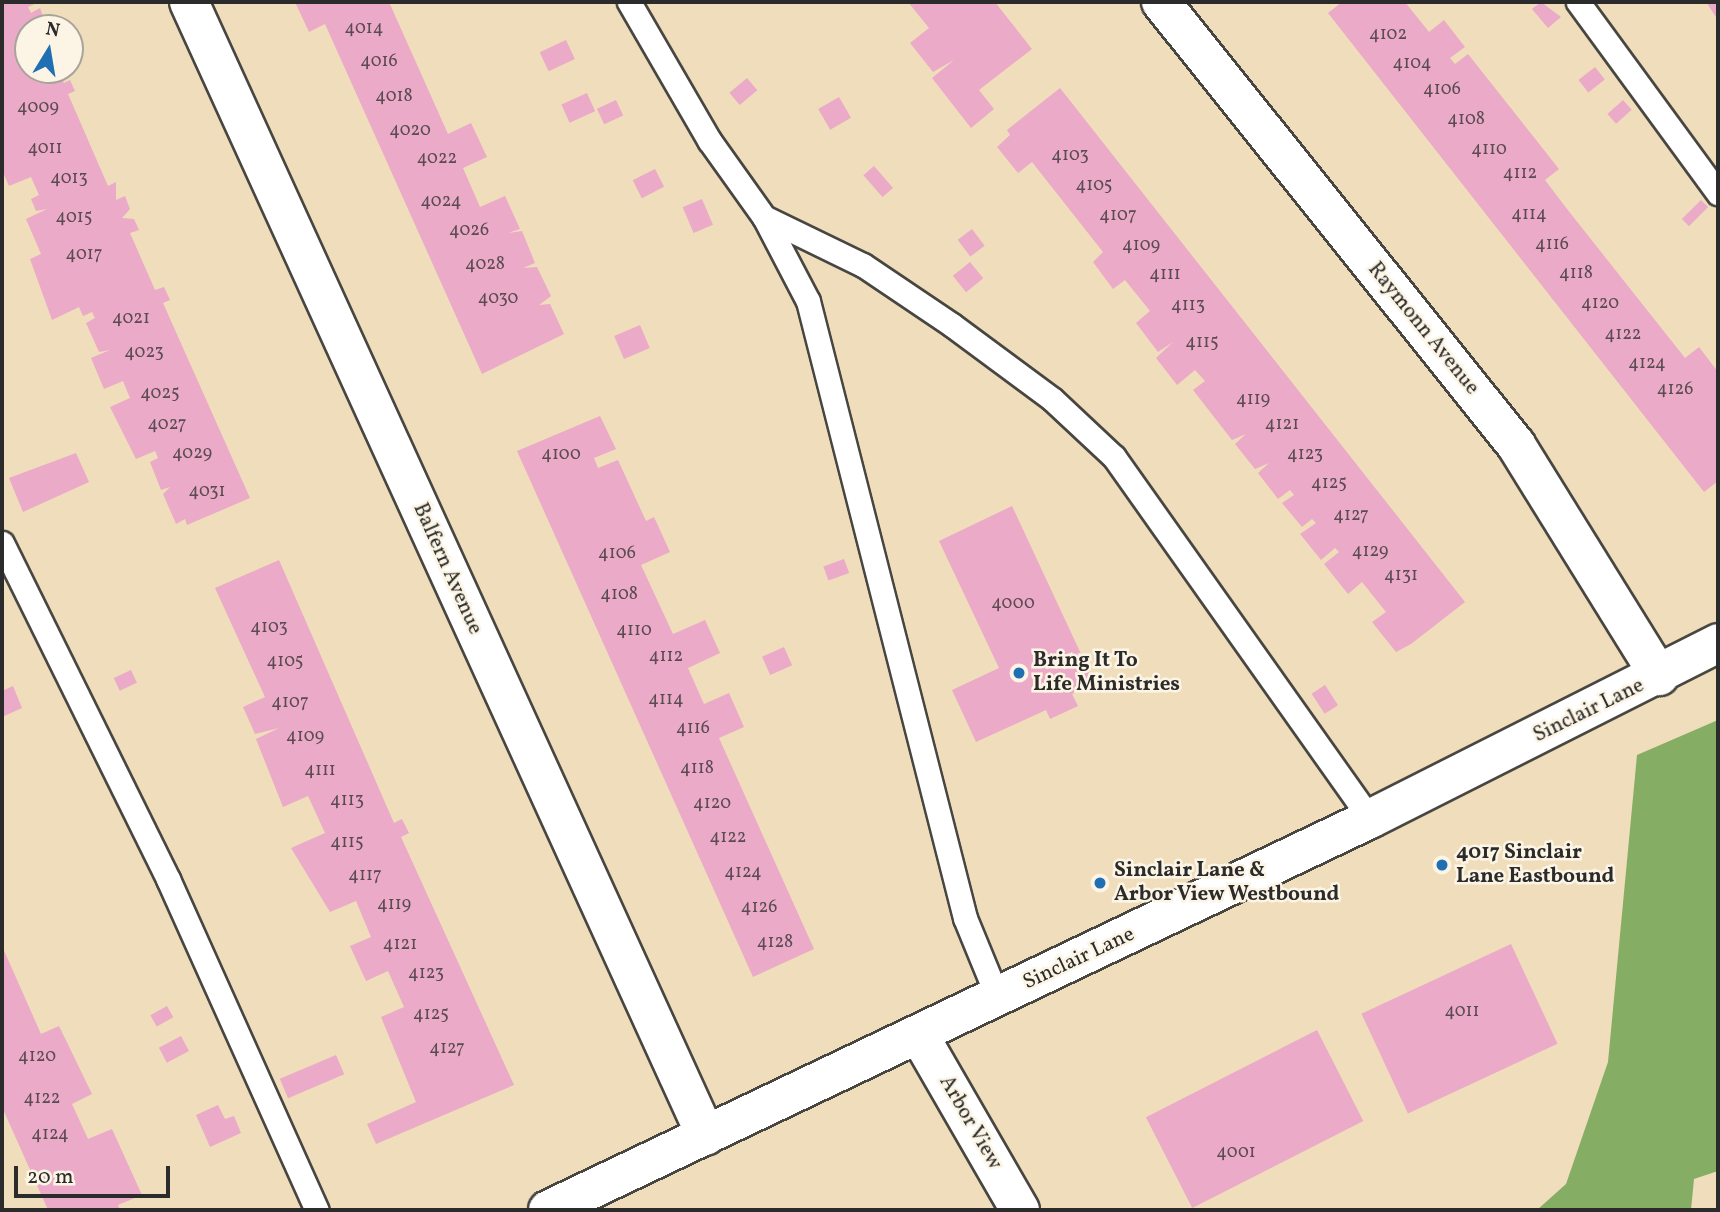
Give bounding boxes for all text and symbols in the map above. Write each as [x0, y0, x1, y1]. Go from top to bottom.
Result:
north arrow [14, 14, 84, 84]
text: N [43, 16, 62, 44]
house number: 4014 [345, 18, 383, 40]
house number: 4102 [1369, 24, 1407, 46]
house number: 4016 [360, 51, 398, 73]
house number: 4104 [1393, 53, 1431, 75]
house number: 4106 [1423, 79, 1461, 101]
house number: 4018 [375, 86, 413, 108]
house number: 4009 [17, 97, 59, 119]
house number: 4108 [1447, 109, 1485, 131]
house number: 4020 [389, 120, 431, 142]
house number: 4011 [27, 138, 63, 160]
house number: 4110 [1471, 139, 1507, 161]
house number: 4103 [1051, 145, 1089, 167]
house number: 4022 [417, 148, 457, 170]
house number: 4112 [1503, 163, 1537, 185]
house number: 4013 [50, 168, 88, 190]
house number: 4105 [1075, 175, 1113, 197]
house number: 4024 [420, 191, 462, 213]
house number: 4114 [1511, 204, 1547, 226]
house number: 4107 [1099, 205, 1137, 227]
house number: 4015 [56, 207, 92, 229]
house number: 4026 [449, 220, 489, 242]
house number: 4116 [1535, 234, 1569, 256]
house number: 4109 [1122, 235, 1160, 257]
house number: 4017 [66, 244, 102, 266]
house number: 4028 [465, 254, 505, 276]
street label: Raymonn Avenue [1362, 258, 1484, 400]
house number: 4118 [1559, 263, 1593, 285]
house number: 4111 [1149, 264, 1181, 286]
house number: 4030 [478, 288, 518, 310]
house number: 4120 [1581, 293, 1619, 315]
house number: 4113 [1171, 295, 1205, 317]
house number: 4021 [112, 308, 150, 330]
house number: 4122 [1604, 324, 1642, 346]
house number: 4115 [1185, 332, 1219, 354]
house number: 4023 [124, 342, 164, 364]
house number: 4124 [1628, 353, 1666, 375]
house number: 4126 [1657, 379, 1693, 401]
house number: 4025 [140, 383, 180, 405]
house number: 4119 [1236, 389, 1270, 411]
house number: 4027 [147, 414, 187, 436]
house number: 4121 [1265, 414, 1299, 436]
house number: 4029 [172, 443, 212, 465]
house number: 4100 [541, 444, 581, 466]
house number: 4123 [1287, 444, 1323, 466]
house number: 4125 [1311, 473, 1347, 495]
house number: 4031 [189, 481, 225, 503]
street label: Balfern Avenue [407, 499, 487, 639]
house number: 4127 [1333, 505, 1369, 527]
house number: 4129 [1352, 541, 1388, 563]
house number: 4106 [598, 543, 636, 565]
house number: 4131 [1384, 565, 1418, 587]
house number: 4108 [600, 584, 638, 606]
house number: 4000 [991, 593, 1035, 615]
house number: 4103 [250, 617, 288, 639]
house number: 4110 [616, 620, 652, 642]
house number: 4112 [649, 646, 683, 668]
place label: Bring It To Life Ministries [1033, 648, 1180, 698]
house number: 4105 [266, 651, 304, 673]
marker: Bring It To Life Ministries [1011, 665, 1027, 681]
street label: Sinclair Lane [1530, 673, 1648, 749]
house number: 4114 [648, 689, 684, 711]
house number: 4107 [271, 692, 309, 714]
house number: 4116 [676, 718, 710, 740]
house number: 4109 [286, 726, 324, 748]
house number: 4118 [680, 758, 714, 780]
house number: 4111 [304, 760, 336, 782]
house number: 4113 [330, 790, 364, 812]
house number: 4120 [693, 793, 731, 815]
house number: 4122 [709, 827, 747, 849]
house number: 4115 [330, 832, 364, 854]
place label: 4017 Sinclair Lane Eastbound [1456, 840, 1614, 890]
marker: 4017 Sinclair Lane Eastbound [1434, 857, 1450, 873]
place label: Sinclair Lane & Arbor View Westbound [1114, 858, 1341, 908]
house number: 4124 [724, 862, 762, 884]
house number: 4117 [348, 865, 382, 887]
marker: Sinclair Lane & Arbor View Westbound [1092, 875, 1108, 891]
house number: 4119 [377, 894, 411, 916]
house number: 4126 [741, 897, 777, 919]
street label: Sinclair Lane [1019, 922, 1139, 996]
house number: 4128 [757, 932, 793, 954]
house number: 4121 [383, 934, 417, 956]
house number: 4123 [408, 963, 444, 985]
house number: 4011 [1444, 1001, 1480, 1023]
house number: 4125 [413, 1004, 449, 1026]
house number: 4127 [429, 1038, 465, 1060]
house number: 4120 [18, 1046, 56, 1068]
street label: Arbor View [933, 1071, 1007, 1175]
house number: 4122 [23, 1088, 61, 1110]
house number: 4124 [31, 1124, 69, 1146]
house number: 4001 [1216, 1142, 1256, 1164]
scale bar [18, 1152, 173, 1196]
text: 20 m [27, 1163, 73, 1192]

